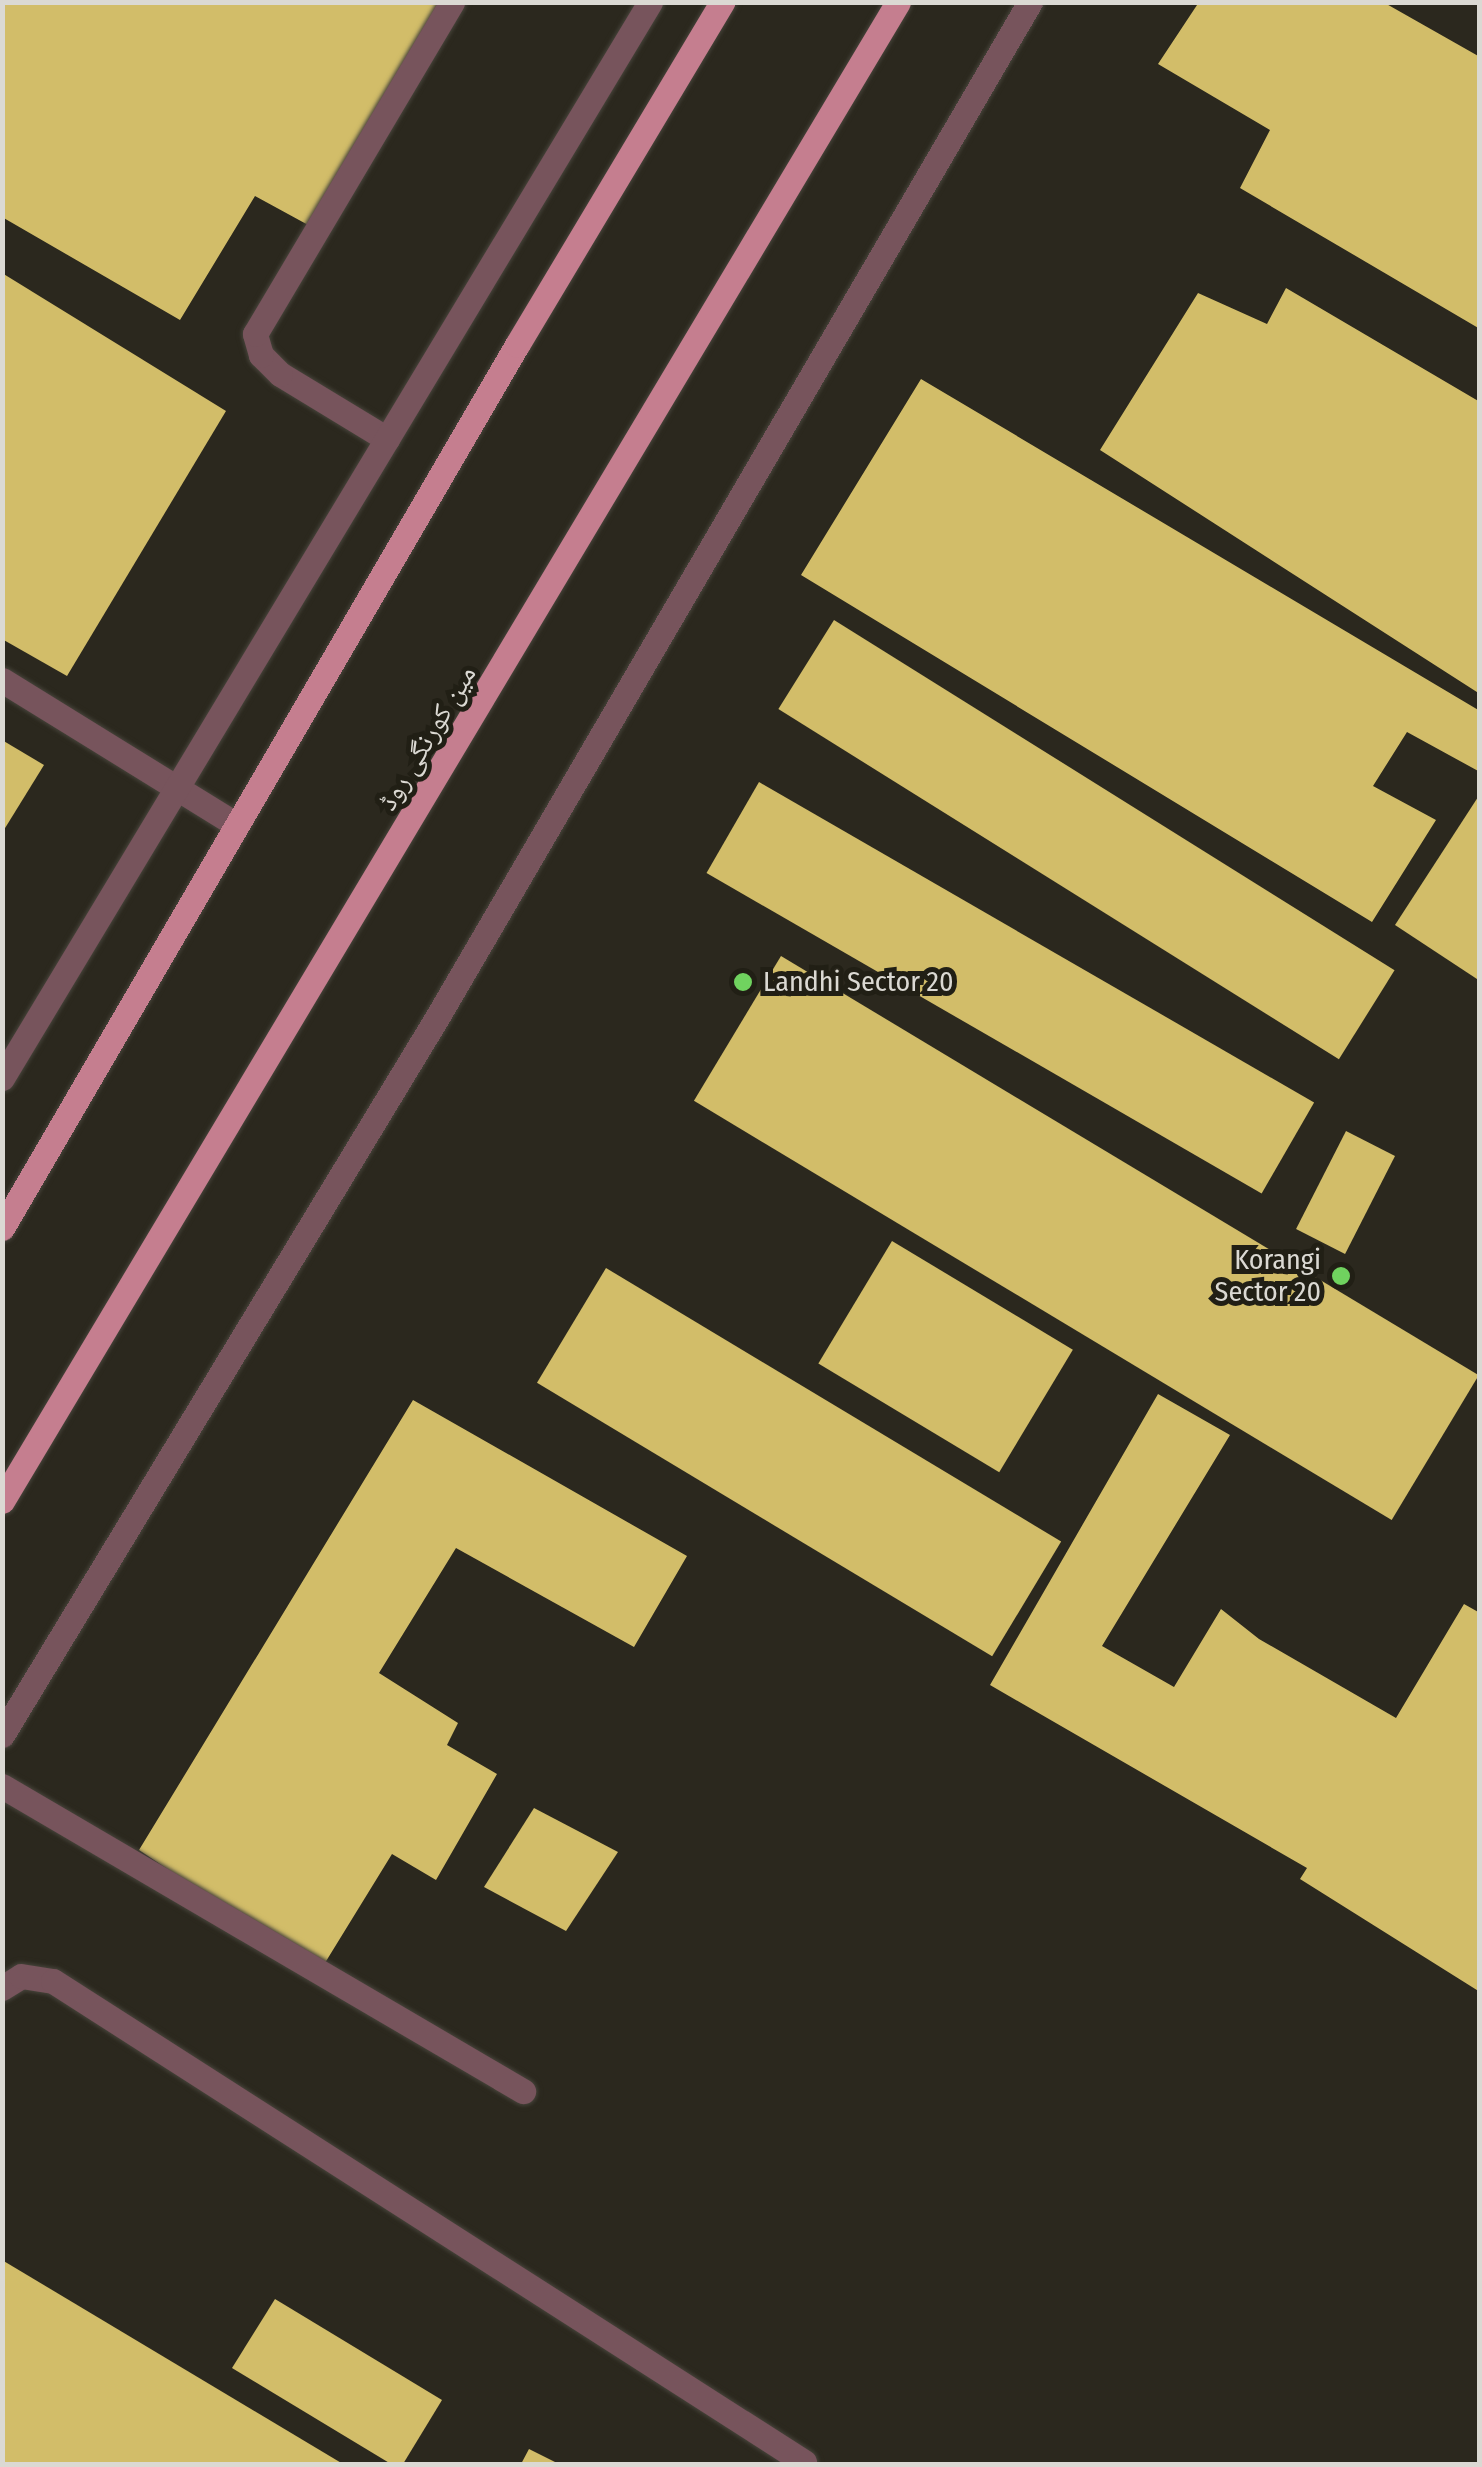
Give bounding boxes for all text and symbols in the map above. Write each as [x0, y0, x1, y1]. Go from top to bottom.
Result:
street label: مین کورنگی روڈ [371, 659, 483, 817]
place label: Landhi Sector 20 [763, 965, 954, 999]
marker: Landhi Sector 20 [732, 971, 754, 993]
place label: Korangi Sector 20 [1215, 1243, 1321, 1309]
marker: Korangi Sector 20 [1330, 1265, 1352, 1287]

